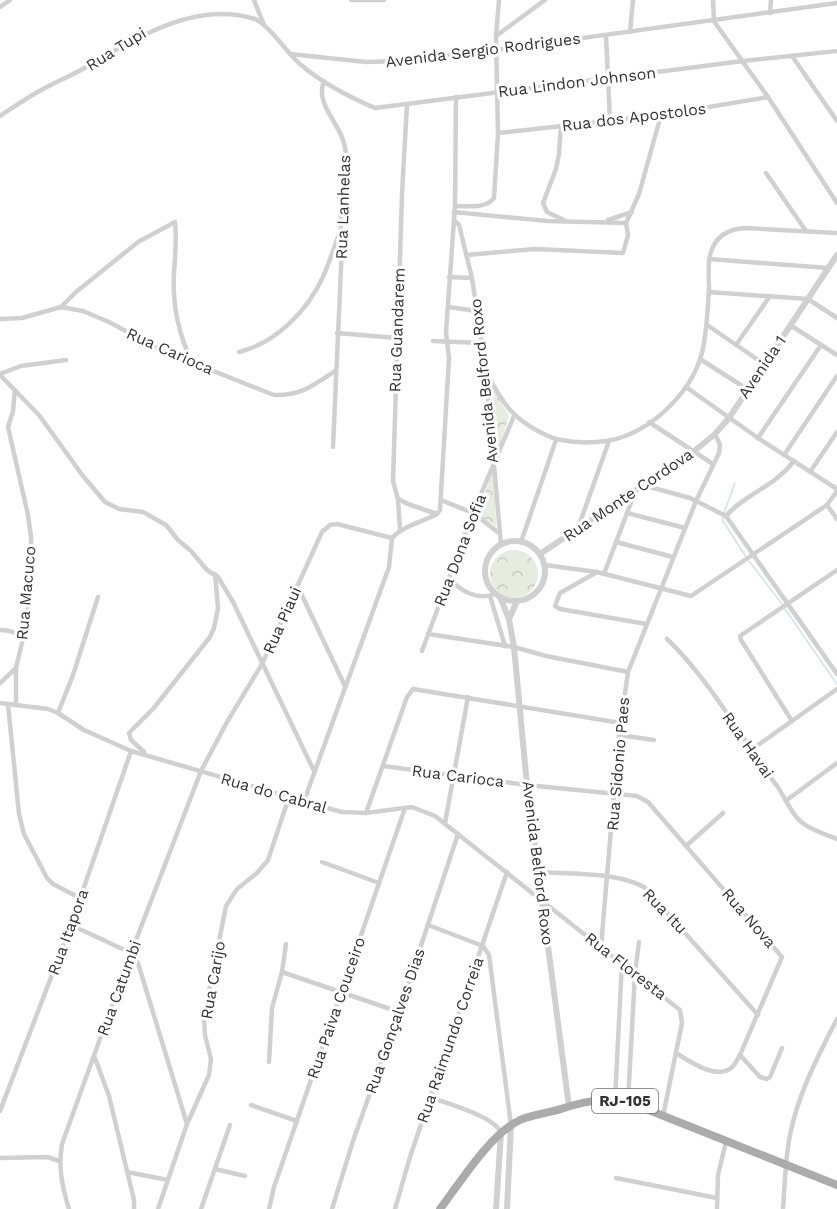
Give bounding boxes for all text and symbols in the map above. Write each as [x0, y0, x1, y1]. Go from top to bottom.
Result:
street label: Rua Tupi [83, 23, 149, 75]
street label: Avenida Sergio Rodrigues [384, 29, 582, 71]
street label: Rua Lindon Johnson [497, 63, 657, 101]
street label: Rua dos Apostolos [561, 99, 707, 135]
street label: Rua Lanhelas [332, 154, 354, 260]
street label: Rua Guandarem [385, 267, 409, 393]
street label: Avenida Belford Roxo [466, 298, 502, 464]
street label: Rua Carioca [124, 323, 216, 379]
street label: Avenida 1 [734, 332, 790, 402]
street label: Rua Monte Cordova [559, 444, 697, 546]
street label: Rua Dona Sofia [430, 491, 490, 609]
street label: Rua Macuco [12, 545, 40, 641]
street label: Rua Piaui [259, 583, 305, 657]
street label: Rua Sidonio Paes [603, 696, 633, 832]
street label: Rua Havai [718, 708, 778, 782]
street label: Rua Carioca [411, 761, 505, 791]
street label: Rua do Cabral [219, 769, 330, 817]
street label: Avenida Belford Roxo [518, 780, 558, 946]
street label: Rua Itu [639, 884, 691, 938]
street label: Rua Nova [718, 884, 780, 952]
street label: Rua Itapora [44, 886, 92, 978]
street label: Rua Floresta [581, 928, 671, 1004]
street label: Rua Paiva Couceiro [303, 935, 369, 1081]
street label: Rua Catumbi [93, 938, 145, 1038]
street label: Rua Carijo [197, 939, 229, 1021]
street label: Rua Gonçalves Dias [361, 946, 429, 1096]
street label: Rua Raimundo Correia [413, 954, 487, 1126]
road number: RJ-105 [592, 1089, 658, 1113]

